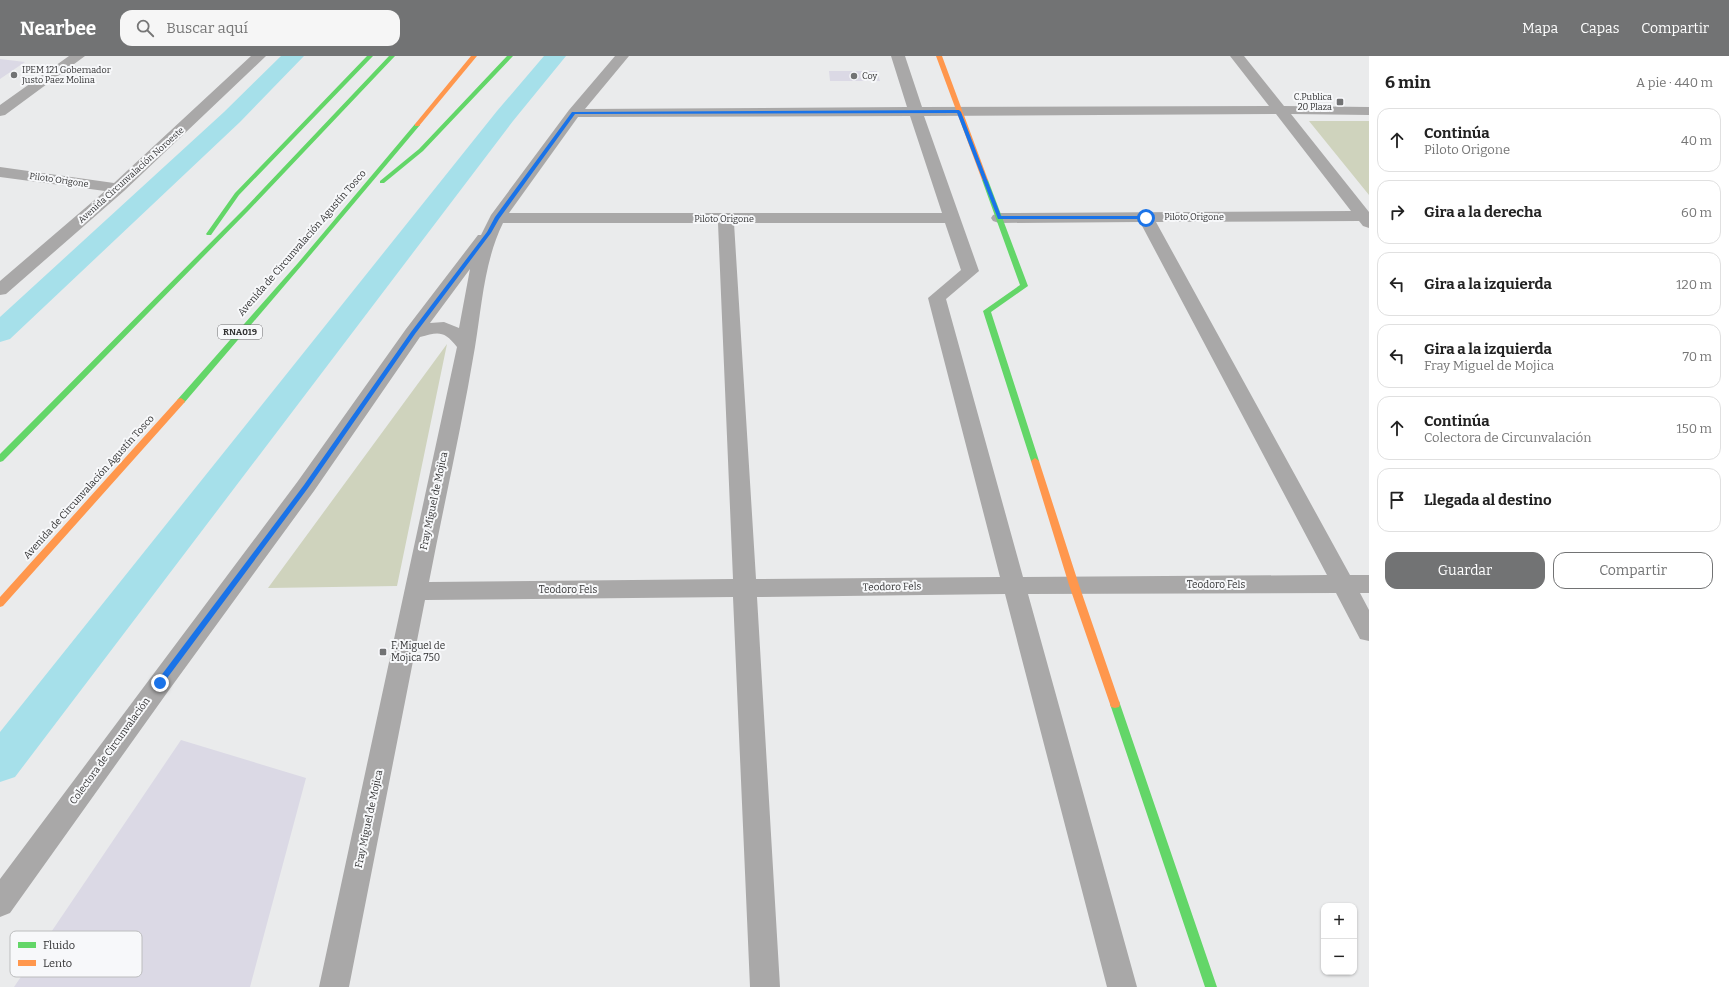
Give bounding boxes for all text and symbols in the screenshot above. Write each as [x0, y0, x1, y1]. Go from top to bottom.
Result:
search box [120, 10, 400, 46]
text: Nearbee [20, 17, 96, 40]
icon: search [134, 17, 156, 39]
text: Buscar aquí [166, 19, 248, 37]
text: Mapa [1522, 20, 1558, 37]
text: Capas [1580, 20, 1619, 37]
text: Compartir [1641, 20, 1709, 37]
place label: IPEM 121 Gobernador Justo Paez Molina [21, 65, 111, 85]
marker: IPEM 121 Gobernador Justo Paez Molina [9, 70, 19, 80]
marker: Coy [849, 71, 859, 81]
place label: Coy [862, 71, 878, 81]
text: 6 min [1385, 72, 1431, 93]
text: A pie · 440 m [1636, 75, 1713, 90]
place label: C.Publica 20 Plaza [1294, 92, 1332, 112]
marker: C.Publica 20 Plaza [1335, 97, 1345, 107]
text: Continúa [1424, 124, 1490, 142]
street label: Avenida Circunvalación Noroeste [76, 125, 186, 225]
icon: ahead [1386, 129, 1408, 151]
text: 40 m [1681, 133, 1712, 148]
text: Piloto Origone [1424, 142, 1510, 157]
street label: Avenida de Circunvalación Agustín Tosco [235, 167, 369, 318]
street label: Piloto Origone [29, 171, 89, 189]
icon: right [1386, 201, 1408, 223]
text: Gira a la derecha [1424, 203, 1542, 221]
text: 60 m [1681, 205, 1712, 220]
route start [1137, 209, 1155, 227]
street label: Piloto Origone [1164, 212, 1224, 222]
street label: Piloto Origone [694, 214, 754, 224]
icon: left [1386, 273, 1408, 295]
text: Gira a la izquierda [1424, 275, 1552, 293]
text: 120 m [1676, 277, 1712, 292]
road number: RNA019 [218, 325, 262, 339]
text: Gira a la izquierda [1424, 340, 1552, 358]
icon: left [1386, 345, 1408, 367]
text: 70 m [1682, 349, 1712, 364]
text: Fray Miguel de Mojica [1424, 358, 1554, 373]
street label: Avenida de Circunvalación Agustín Tosco [20, 412, 157, 561]
text: Continúa [1424, 412, 1490, 430]
icon: ahead [1386, 417, 1408, 439]
text: 150 m [1676, 421, 1712, 436]
text: Colectora de Circunvalación [1424, 430, 1592, 445]
street label: Fray Miguel de Mojica [418, 450, 450, 551]
icon: arrive [1386, 489, 1408, 511]
text: Llegada al destino [1424, 491, 1552, 509]
button: Guardar [1385, 552, 1545, 589]
button: Compartir [1553, 552, 1713, 589]
street label: Teodoro Fels [1187, 579, 1245, 591]
street label: Teodoro Fels [863, 580, 922, 594]
street label: Teodoro Fels [539, 584, 597, 596]
place label: F. Miguel de Mojica 750 [391, 640, 445, 664]
marker: F. Miguel de Mojica 750 [378, 647, 388, 657]
route end [151, 674, 169, 692]
street label: Colectora de Circunvalación [67, 695, 153, 807]
street label: Fray Miguel de Mojica [353, 768, 385, 869]
map controls [1321, 903, 1357, 975]
button: + [1321, 903, 1357, 939]
legend [10, 931, 142, 977]
text: Fluido [43, 939, 75, 952]
button: − [1321, 939, 1357, 975]
text: Lento [43, 957, 72, 970]

